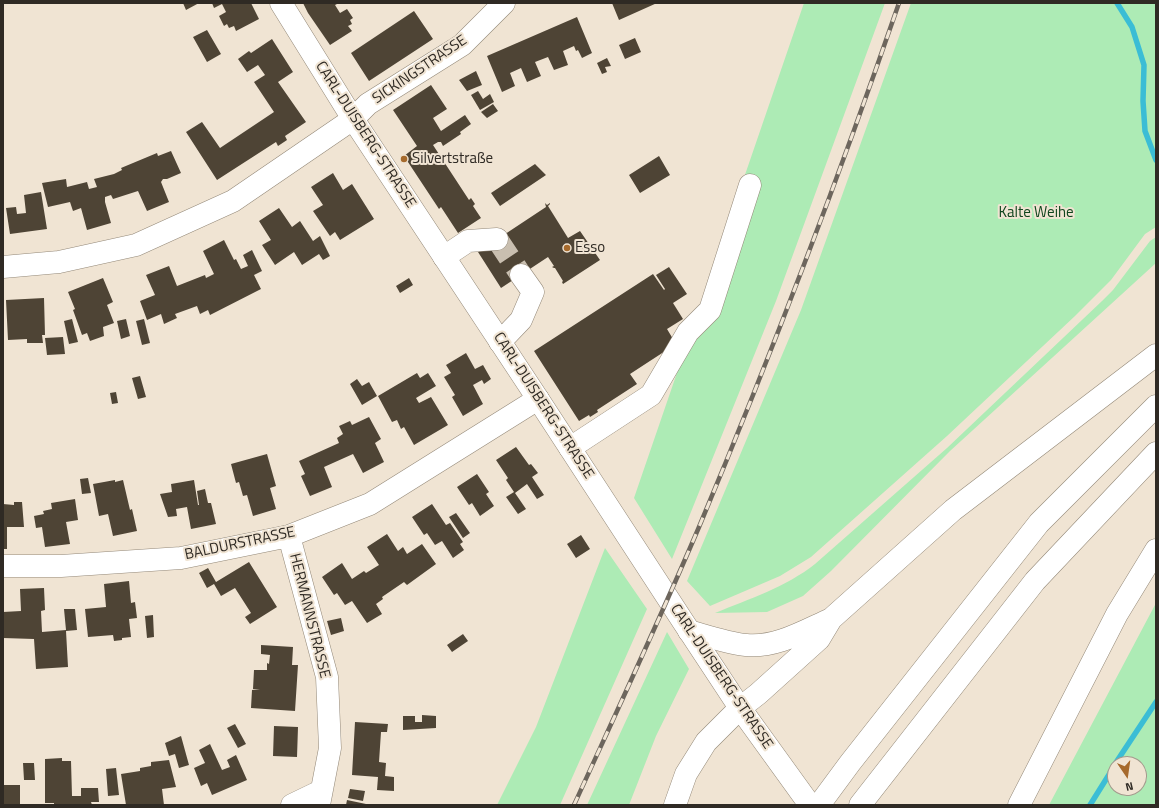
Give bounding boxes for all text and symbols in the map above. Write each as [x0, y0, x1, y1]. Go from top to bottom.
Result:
street label: SICKINGSTRASSE [369, 32, 471, 108]
street label: CARL-DUISBERG-STRASSE [311, 58, 419, 212]
place label: Silvertstraße [412, 150, 493, 168]
marker: Silvertstraße [399, 154, 409, 164]
park label: Kalte Weihe [998, 204, 1074, 222]
place label: Esso [575, 239, 605, 257]
marker: Esso [562, 243, 572, 253]
street label: CARL-DUISBERG-STRASSE [489, 329, 597, 483]
street label: BALDURSTRASSE [183, 524, 297, 564]
street label: HERMANNSTRASSE [285, 552, 333, 680]
street label: CARL-DUISBERG-STRASSE [666, 601, 776, 753]
north arrow [1107, 756, 1147, 796]
text: N [1124, 778, 1135, 795]

